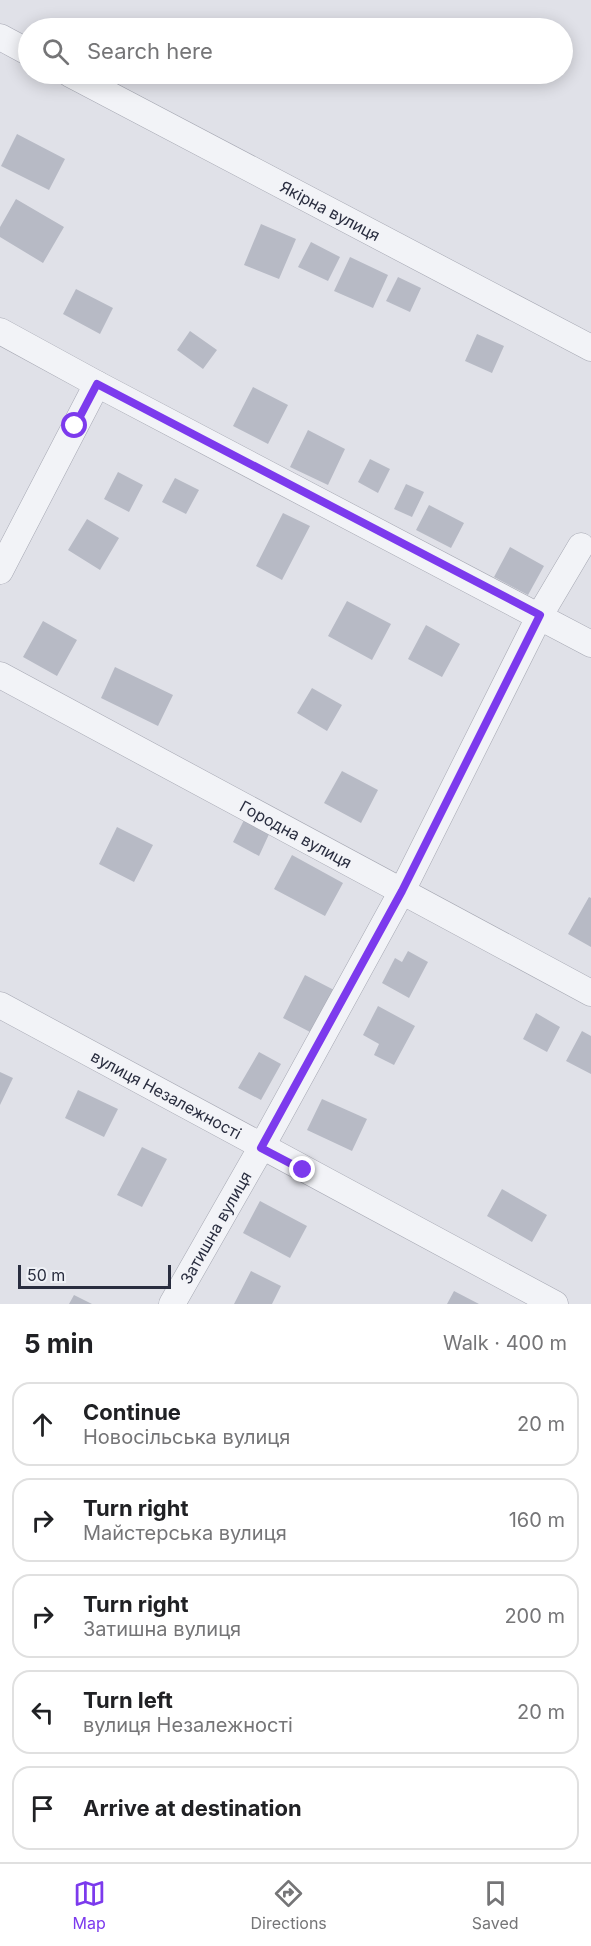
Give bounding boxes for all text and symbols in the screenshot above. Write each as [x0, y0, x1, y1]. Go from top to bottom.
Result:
search box [18, 18, 573, 84]
icon: search [39, 35, 72, 68]
text: Search here [87, 38, 213, 64]
street label: Якірна вулиця [277, 176, 384, 245]
route start [61, 412, 87, 438]
street label: Городна вулиця [236, 796, 355, 872]
street label: вулиця Незалежності [88, 1046, 245, 1143]
route end [289, 1156, 315, 1182]
street label: Затишна вулиця [176, 1168, 256, 1287]
scale bar [18, 1262, 171, 1290]
text: 50 m [27, 1265, 65, 1285]
text: 5 min [24, 1328, 94, 1359]
text: Walk · 400 m [443, 1331, 567, 1355]
text: Continue [83, 1399, 181, 1425]
icon: ahead [26, 1408, 59, 1441]
text: 20 m [517, 1412, 565, 1436]
text: Новосільська вулиця [83, 1425, 290, 1449]
text: Turn right [83, 1495, 189, 1521]
icon: right [26, 1504, 59, 1537]
text: 160 m [509, 1508, 565, 1532]
text: Майстерська вулиця [83, 1521, 287, 1545]
text: Turn right [83, 1591, 189, 1617]
icon: right [26, 1600, 59, 1633]
text: 200 m [504, 1604, 565, 1628]
text: Затишна вулиця [83, 1617, 241, 1641]
text: Turn left [83, 1687, 173, 1713]
icon: left [26, 1696, 59, 1729]
text: 20 m [517, 1700, 565, 1724]
text: вулиця Незалежності [83, 1713, 293, 1737]
icon: arrive [26, 1792, 59, 1825]
text: Arrive at destination [83, 1795, 302, 1821]
tab: Map [72, 1877, 106, 1933]
tab: Directions [251, 1877, 327, 1933]
tab: Saved [472, 1877, 519, 1933]

